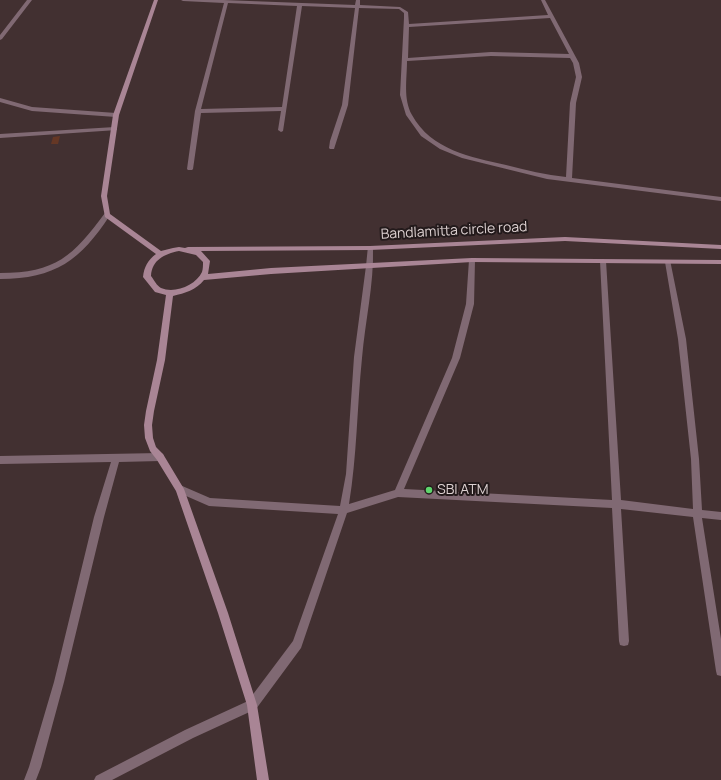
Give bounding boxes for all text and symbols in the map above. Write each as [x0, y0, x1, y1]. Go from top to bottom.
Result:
street label: Bandlamitta circle road [380, 219, 528, 243]
place label: SBI ATM [437, 482, 488, 498]
marker: SBI ATM [424, 485, 434, 495]

